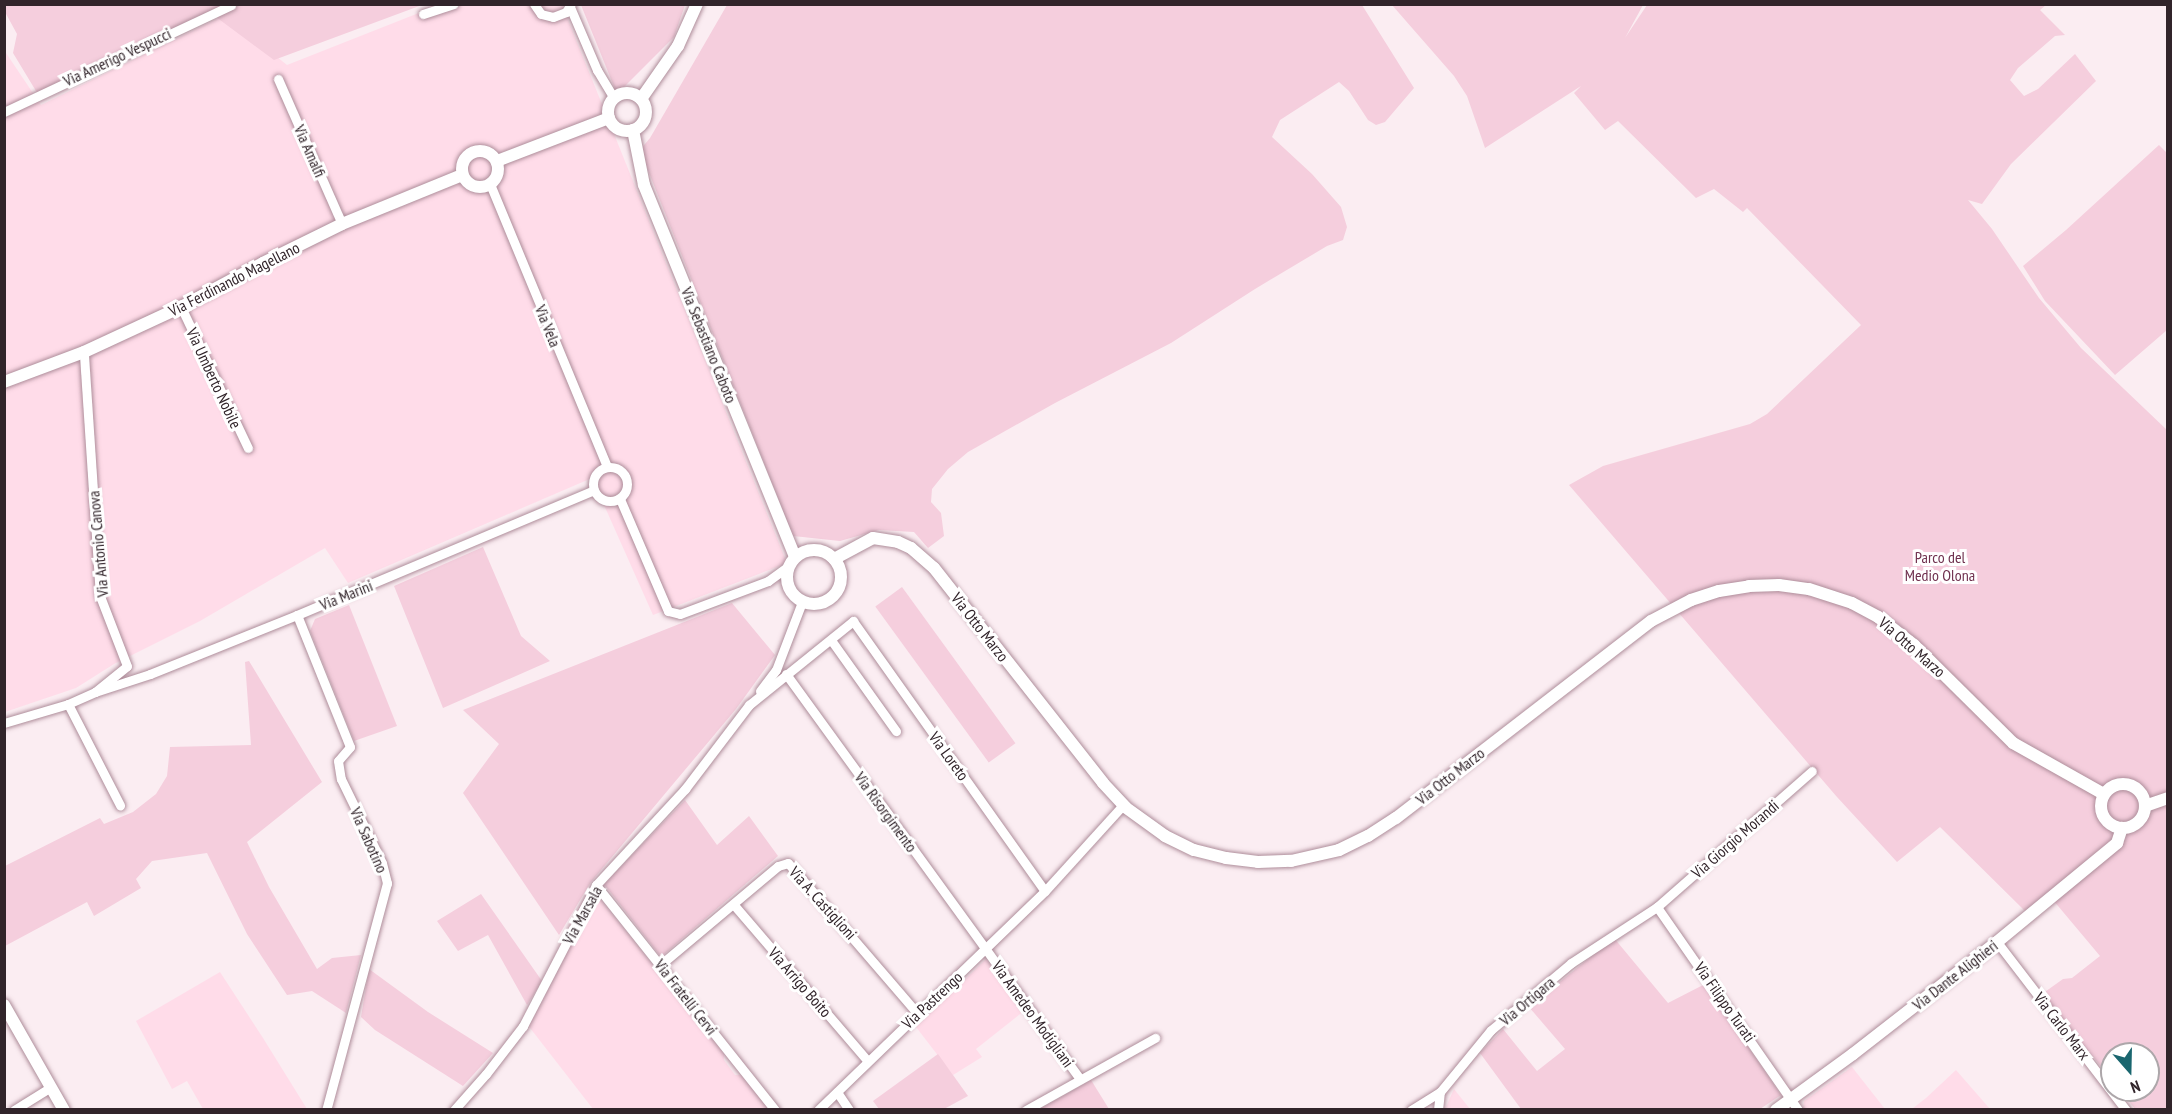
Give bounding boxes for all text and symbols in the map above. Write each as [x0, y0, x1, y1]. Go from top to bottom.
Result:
street label: Via Amerigo Vespucci [60, 23, 174, 91]
street label: Via Amalfi [290, 122, 330, 180]
street label: Via Ferdinando Magellano [165, 238, 303, 320]
street label: Via Sebastiano Caboto [677, 284, 741, 406]
street label: Via Vela [531, 302, 565, 350]
street label: Via Umberto Nobile [182, 325, 246, 431]
street label: Via Antonio Canova [84, 490, 112, 598]
park label: Parco del Medio Olona [1905, 547, 1975, 585]
street label: Via Marini [317, 576, 375, 614]
street label: Via Otto Marzo [947, 589, 1013, 665]
street label: Via Otto Marzo [1875, 613, 1949, 681]
street label: Via Loreto [925, 728, 973, 784]
street label: Via Otto Marzo [1412, 743, 1488, 809]
street label: Via Risorgimento [851, 768, 921, 856]
street label: Via Giorgio Morandi [1687, 796, 1783, 882]
street label: Via Sabotino [346, 804, 392, 876]
street label: Via A. Castiglioni [785, 862, 861, 944]
street label: Via Marsala [558, 883, 606, 947]
street label: Via Dante Alighieri [1908, 936, 2002, 1014]
street label: Via Arrigo Boito [764, 943, 836, 1021]
street label: Via Fratelli Cervi [650, 955, 722, 1039]
street label: Via Amedeo Modigliani [988, 957, 1078, 1071]
street label: Via Filippo Turati [1690, 958, 1760, 1046]
street label: Via Pastrengo [898, 967, 966, 1033]
street label: Via Ortigara [1495, 972, 1559, 1030]
street label: Via Carlo Marx [2030, 988, 2094, 1064]
north arrow [2100, 1042, 2160, 1102]
text: N [2128, 1076, 2143, 1098]

